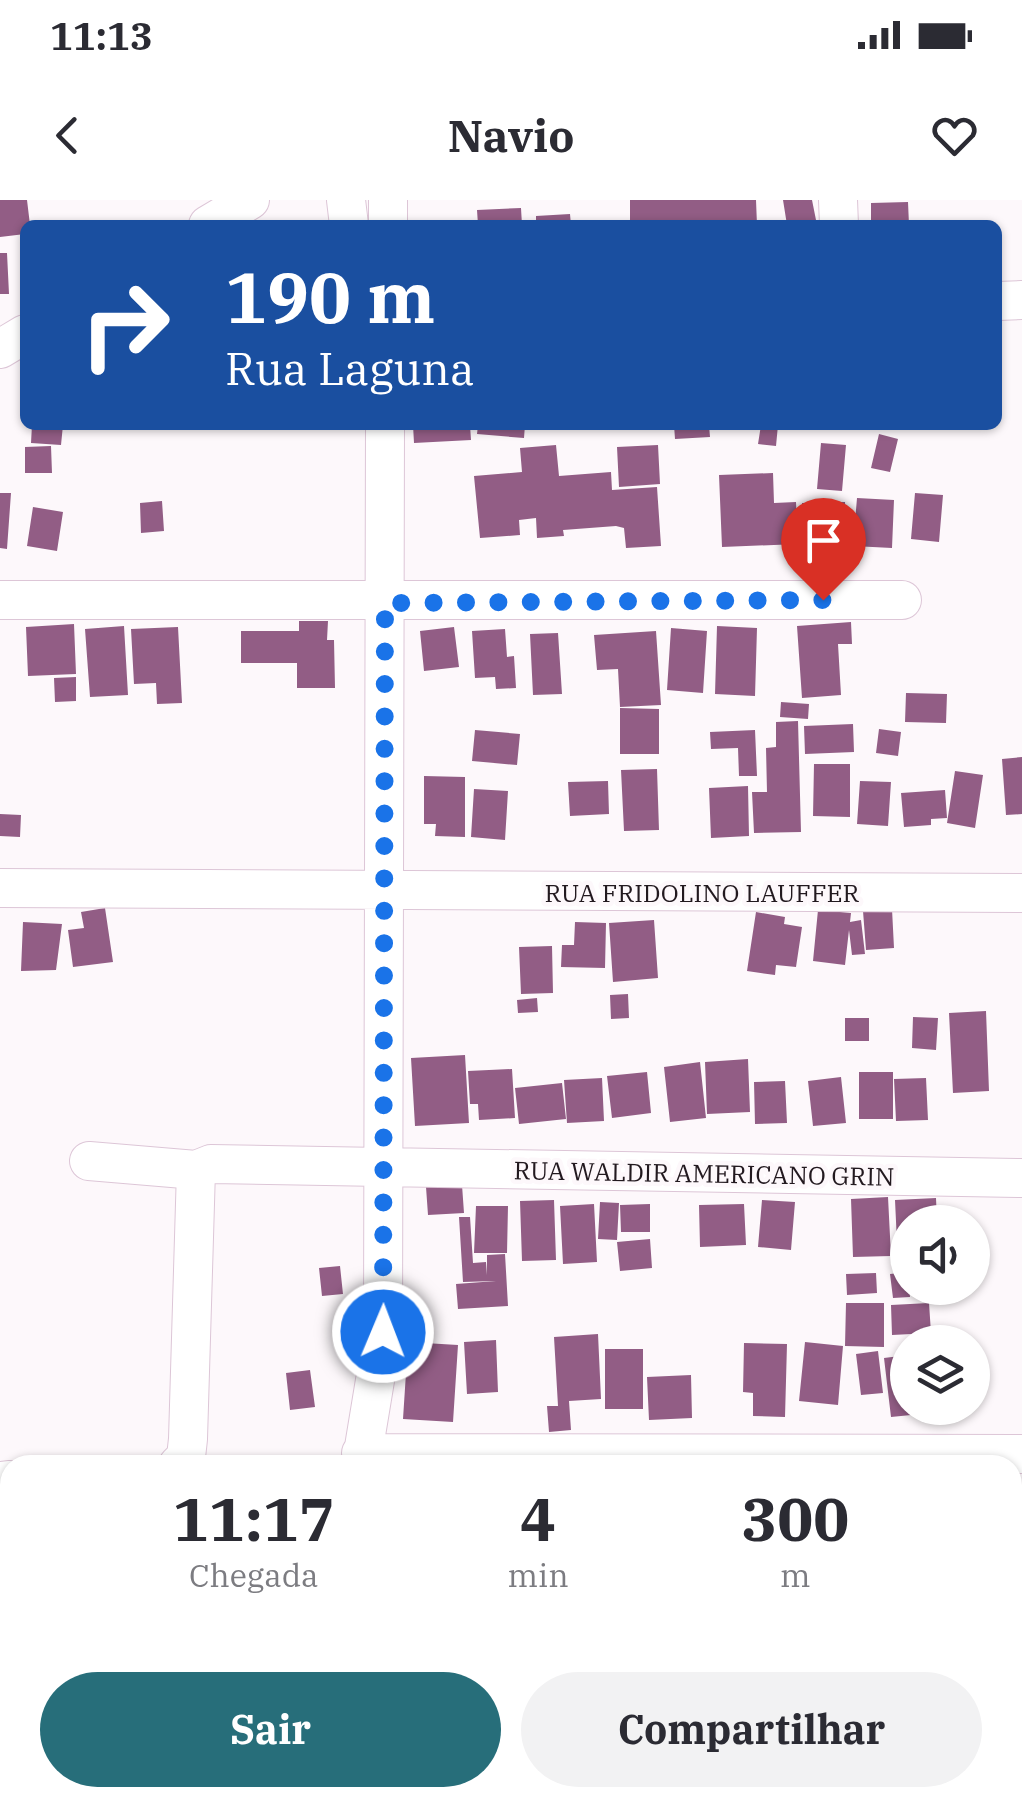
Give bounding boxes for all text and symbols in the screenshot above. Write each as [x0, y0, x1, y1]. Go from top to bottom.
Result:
text: 11:13 [50, 11, 153, 60]
text: Navio [448, 106, 574, 164]
icon: back [40, 108, 95, 163]
icon: heart [927, 108, 982, 163]
text: 190 m [225, 251, 435, 342]
icon: right [60, 260, 190, 390]
text: Rua Laguna [225, 339, 475, 397]
pin [781, 498, 866, 601]
icon: arrive [796, 513, 851, 568]
street label: RUA FRIDOLINO LAUFFER [545, 876, 860, 909]
street label: RUA WALDIR AMERICANO GRIN [513, 1153, 895, 1193]
map controls [890, 1205, 990, 1425]
button: sound [890, 1205, 990, 1305]
position arrow [331, 1280, 435, 1384]
button: layers [890, 1325, 990, 1425]
text: 11:17 [173, 1479, 335, 1558]
text: 4 [520, 1479, 556, 1558]
text: 300 [741, 1479, 849, 1558]
text: Chegada [189, 1554, 319, 1596]
text: min [508, 1554, 569, 1596]
text: m [780, 1554, 811, 1596]
button: Sair [40, 1672, 501, 1787]
button: Compartilhar [521, 1672, 982, 1787]

